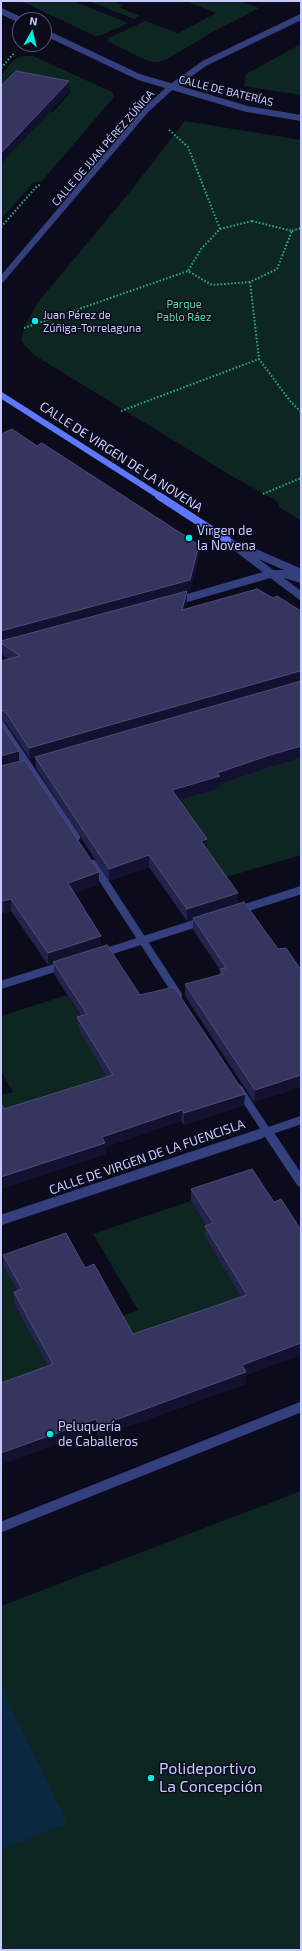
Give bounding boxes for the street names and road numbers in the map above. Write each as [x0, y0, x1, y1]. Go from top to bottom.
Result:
street label: CALLE DE BATERÍAS [177, 73, 275, 109]
street label: CALLE DE JUAN PÉREZ ZÚÑIGA [49, 87, 157, 209]
street label: CALLE DE VIRGEN DE LA NOVENA [36, 398, 206, 516]
street label: CALLE DE VIRGEN DE LA FUENCISLA [47, 1116, 247, 1198]

